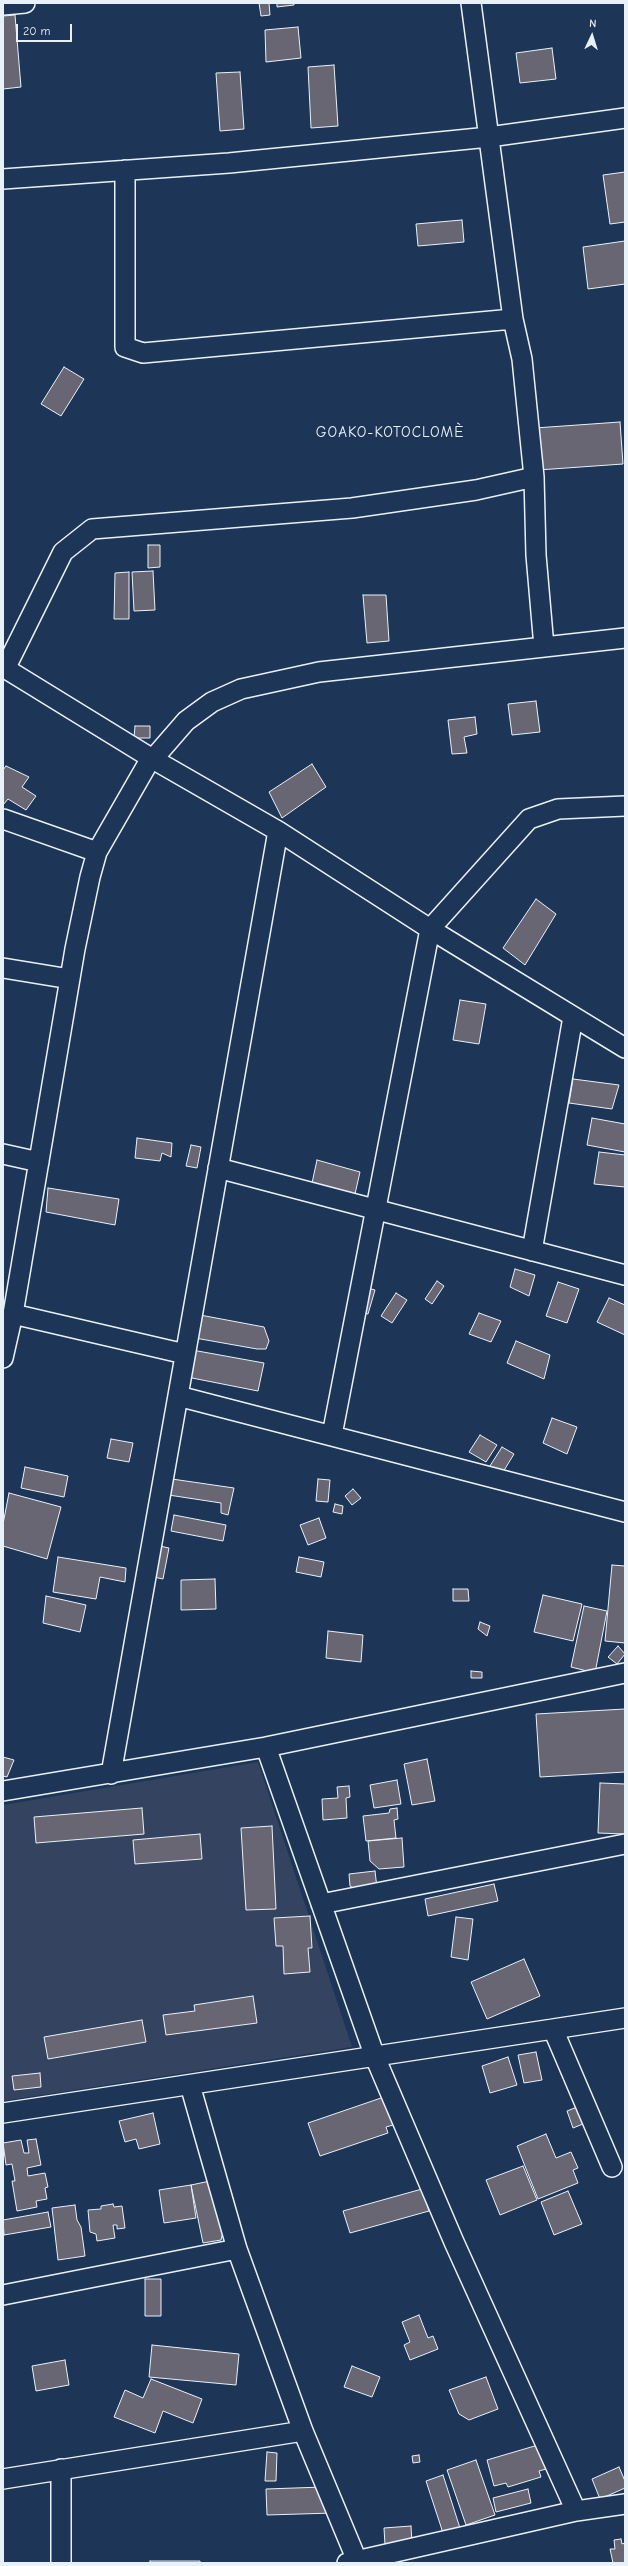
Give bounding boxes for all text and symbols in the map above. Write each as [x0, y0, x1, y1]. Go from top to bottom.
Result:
scale bar [18, 16, 74, 42]
north arrow [572, 16, 612, 56]
text: N [589, 17, 597, 30]
text: 20 m [23, 24, 51, 38]
district label: GOAKO-KOTOCLOMÈ [316, 424, 464, 442]

